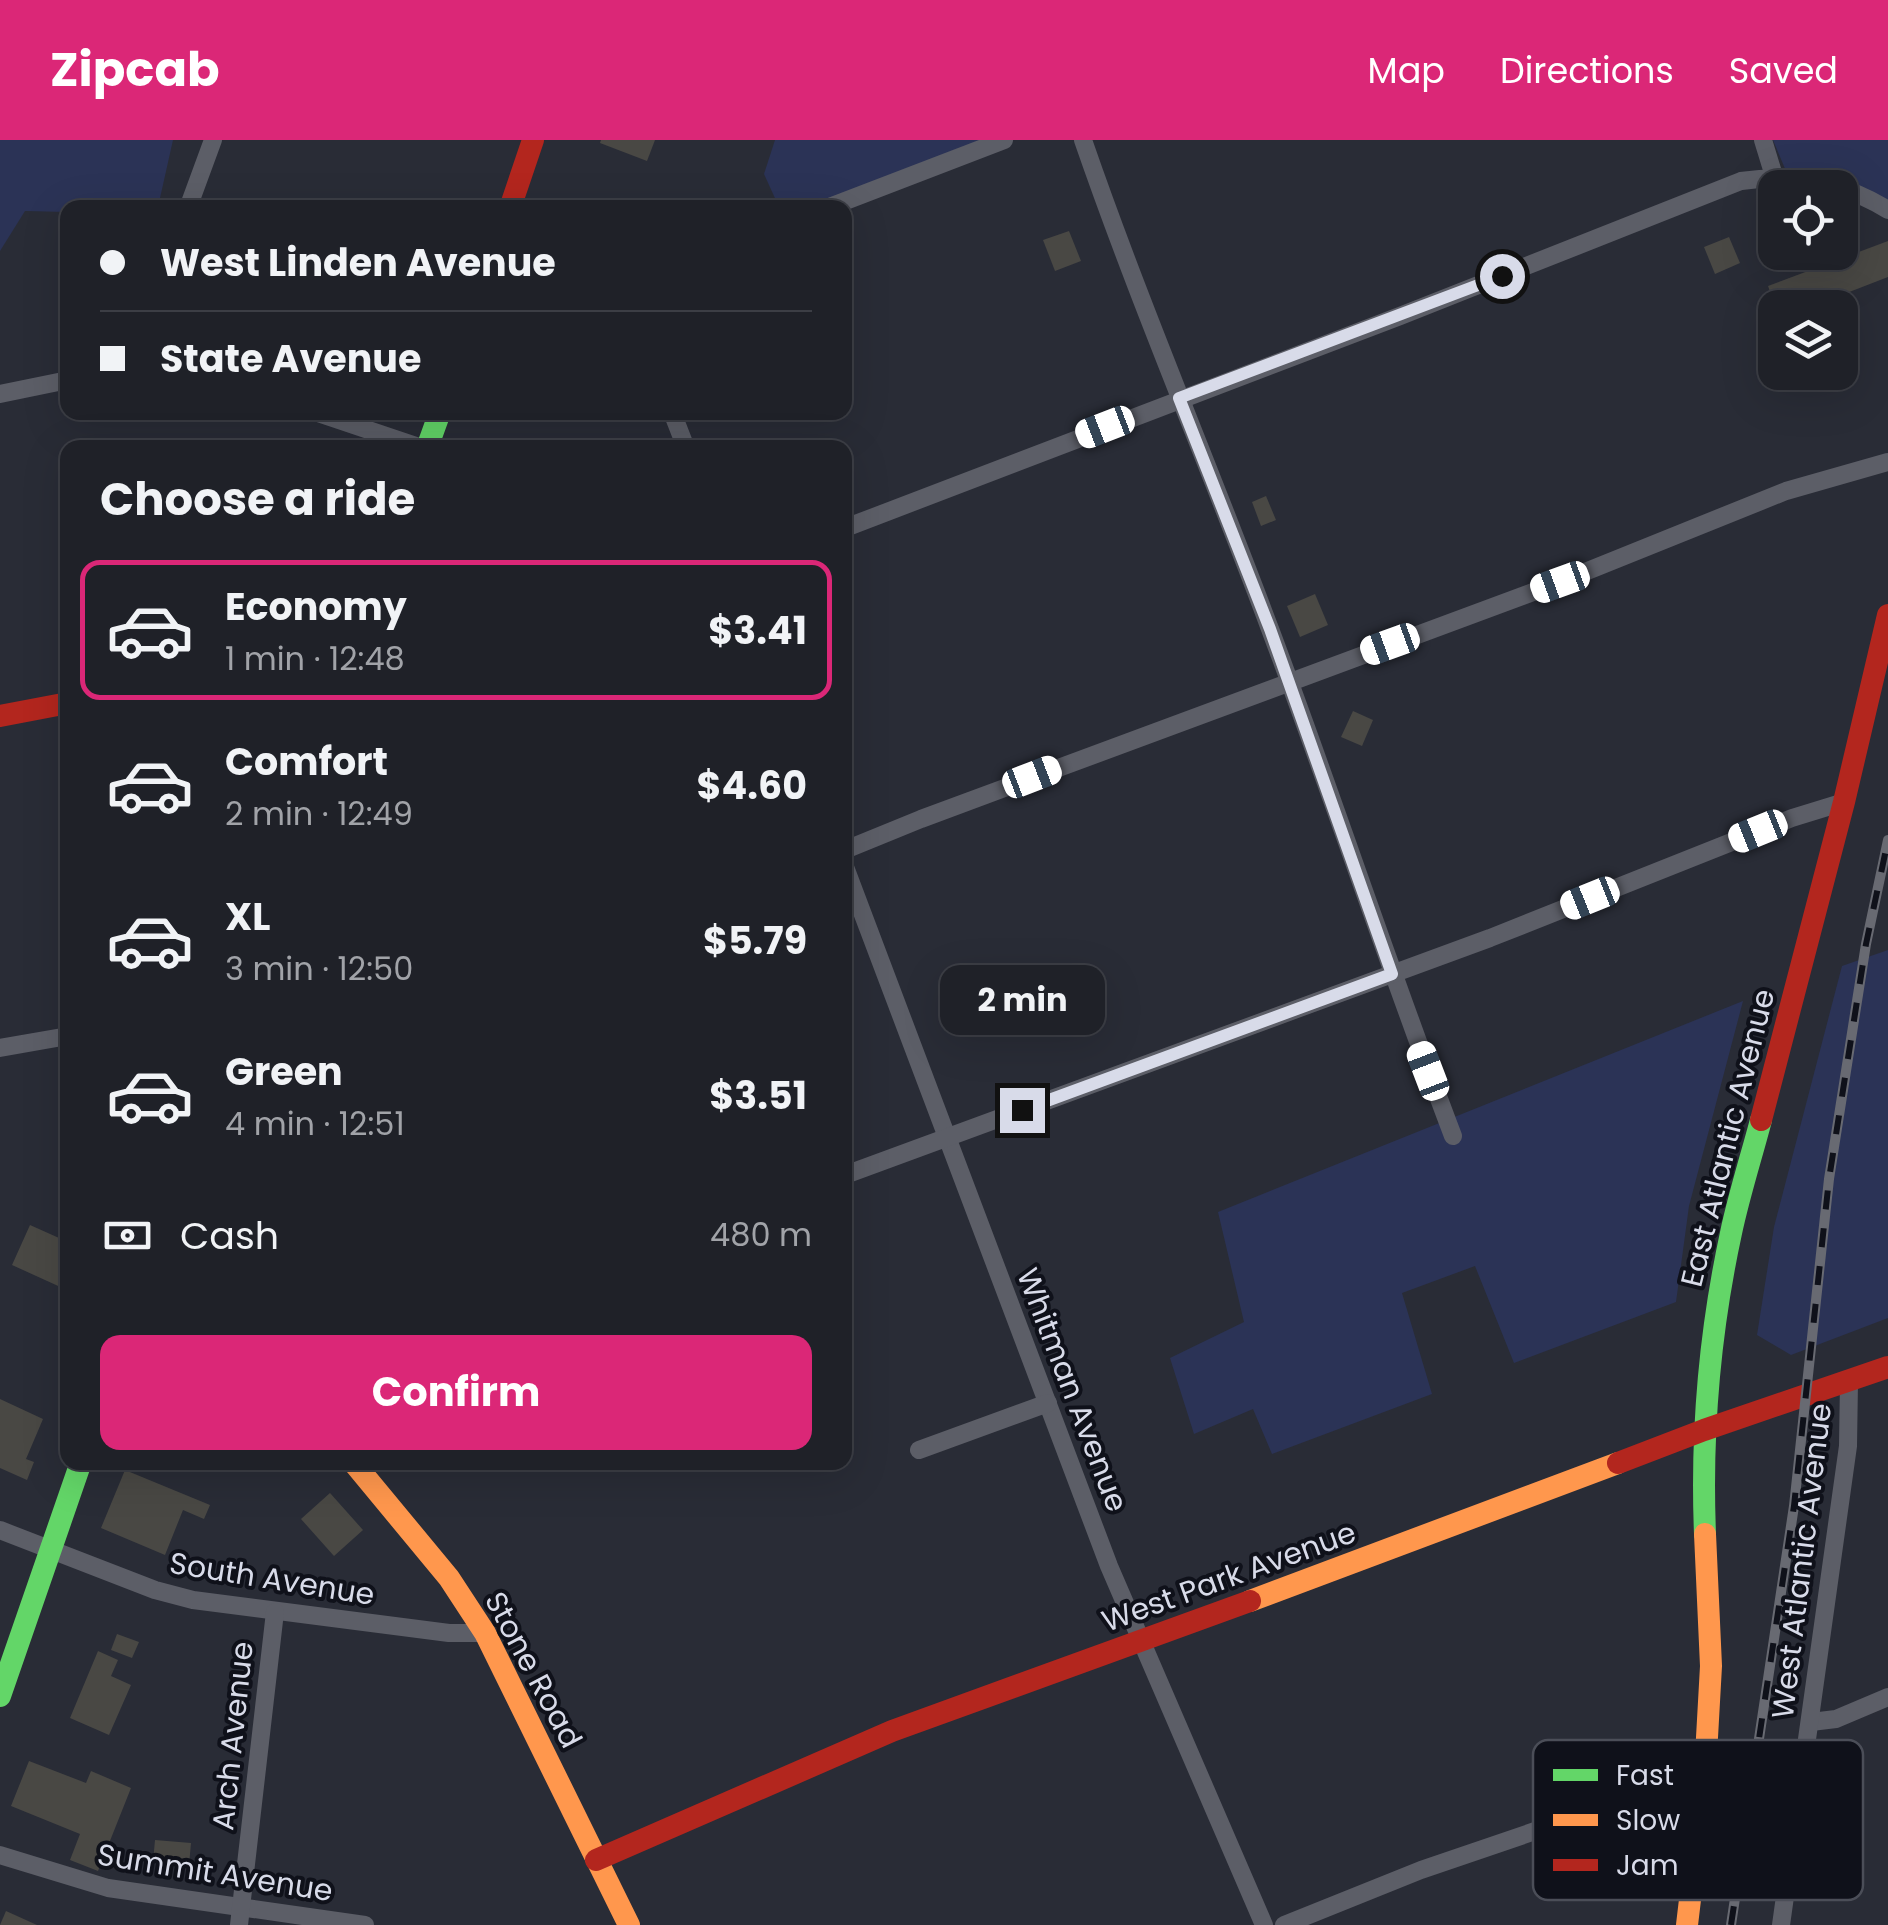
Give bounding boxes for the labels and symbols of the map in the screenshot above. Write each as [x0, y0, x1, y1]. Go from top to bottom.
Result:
route start [1480, 254, 1525, 299]
car [1072, 402, 1138, 452]
car [1527, 558, 1593, 606]
car [1357, 620, 1423, 668]
car [999, 752, 1065, 802]
car [1725, 806, 1791, 856]
car [1557, 873, 1623, 923]
callout: 2 min [940, 965, 1104, 1035]
street label: East Atlantic Avenue [1670, 984, 1785, 1291]
car [1403, 1038, 1453, 1104]
route end [1000, 1088, 1045, 1133]
street label: Whitman Avenue [1006, 1262, 1139, 1518]
street label: West Atlantic Avenue [1761, 1401, 1842, 1721]
street label: West Park Avenue [1096, 1511, 1362, 1642]
street label: South Avenue [167, 1541, 378, 1616]
street label: Stone Road [474, 1584, 593, 1756]
street label: Arch Avenue [201, 1639, 264, 1832]
legend [1533, 1740, 1863, 1900]
text: Fast [1616, 1756, 1674, 1795]
text: Slow [1616, 1801, 1680, 1840]
street label: Summit Avenue [94, 1833, 336, 1912]
text: Jam [1616, 1846, 1679, 1885]

